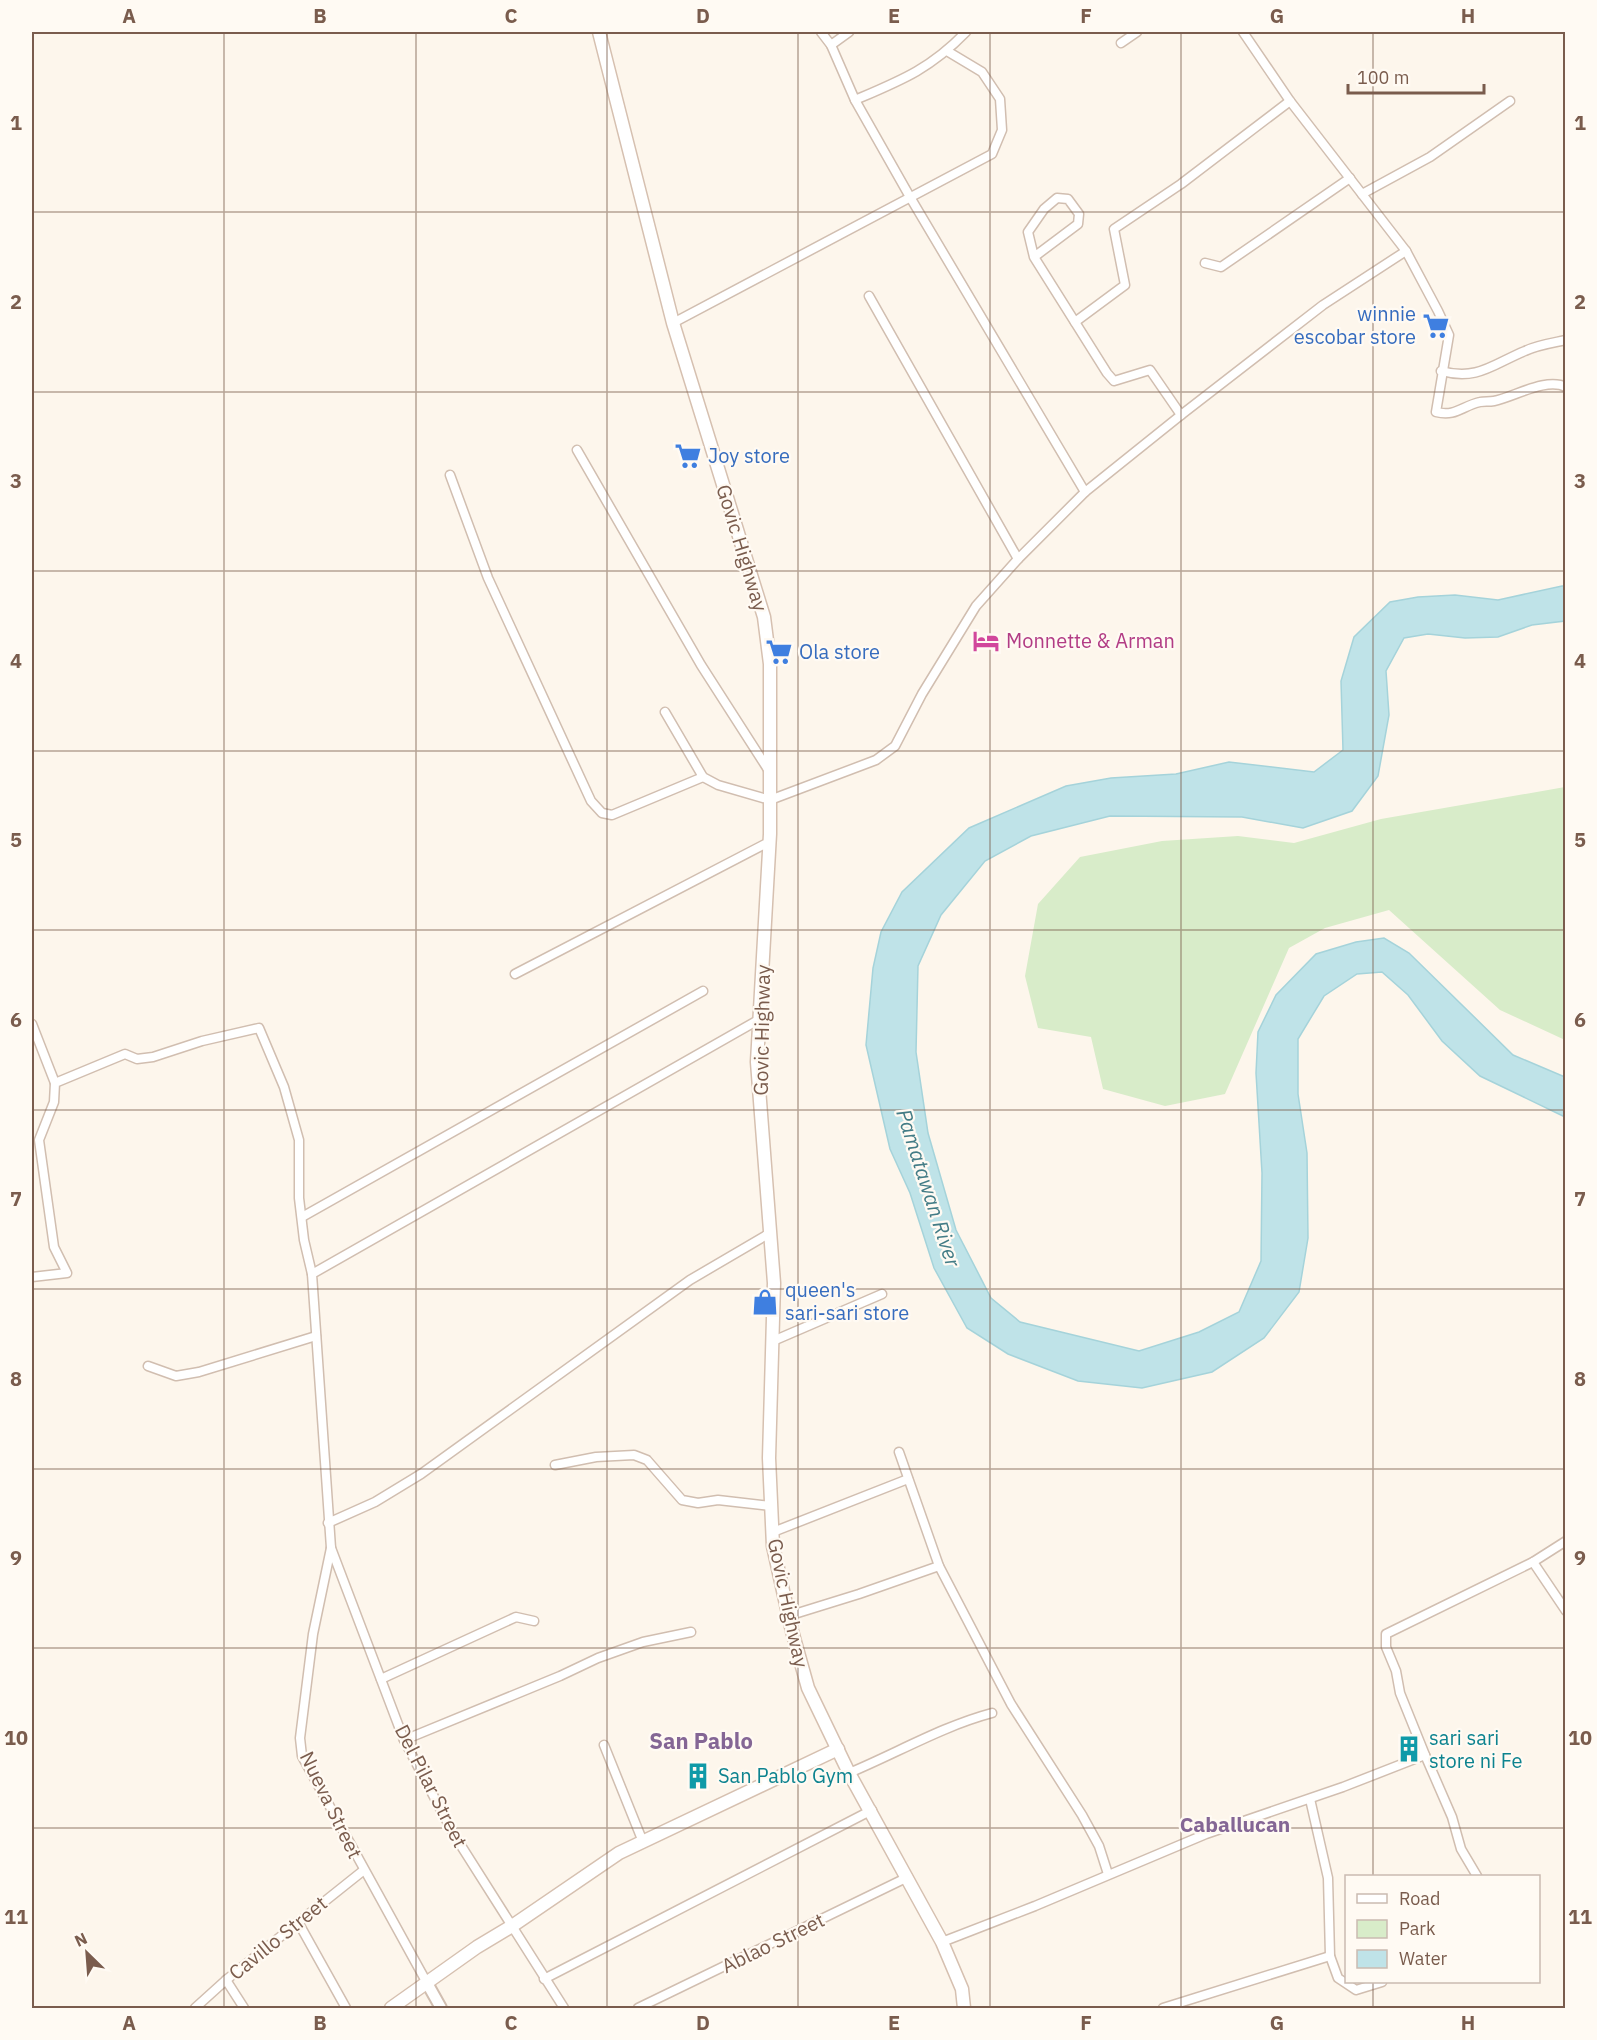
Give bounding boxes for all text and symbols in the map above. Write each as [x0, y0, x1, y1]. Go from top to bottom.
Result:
text: A [122, 2, 136, 29]
text: B [313, 2, 327, 29]
text: C [504, 2, 518, 29]
text: D [696, 2, 710, 29]
text: E [888, 2, 900, 29]
text: F [1080, 2, 1092, 29]
text: G [1270, 2, 1284, 29]
text: H [1461, 2, 1475, 29]
scale bar [1348, 57, 1484, 95]
text: 100 m [1357, 66, 1409, 89]
text: 1 [10, 109, 22, 136]
text: 1 [1574, 109, 1586, 136]
text: 2 [10, 288, 22, 315]
text: 2 [1574, 288, 1586, 315]
place label: winnie escobar store [1294, 300, 1416, 350]
supermarket icon: winnie escobar store [1421, 311, 1451, 341]
supermarket icon: Joy store [673, 441, 703, 471]
place label: Joy store [708, 442, 790, 469]
text: 3 [10, 467, 22, 494]
text: 3 [1574, 467, 1586, 494]
street label: Govic Highway [710, 481, 775, 615]
hotel icon: Monnette & Arman [971, 626, 1001, 656]
place label: Monnette & Arman [1006, 627, 1175, 654]
supermarket icon: Ola store [764, 637, 794, 667]
place label: Ola store [799, 638, 880, 665]
text: 4 [10, 647, 22, 674]
text: 4 [1574, 647, 1586, 674]
text: 5 [10, 826, 22, 853]
text: 5 [1574, 826, 1586, 853]
street label: Govic Highway [747, 964, 776, 1096]
text: 6 [10, 1006, 22, 1033]
text: 6 [1574, 1006, 1586, 1033]
water label: Pamatawan River [890, 1105, 968, 1271]
text: 7 [10, 1185, 22, 1212]
text: 7 [1574, 1185, 1586, 1212]
place label: queen's sari-sari store [785, 1276, 909, 1326]
shop icon: queen's sari-sari store [750, 1287, 780, 1317]
text: 8 [10, 1365, 22, 1392]
text: 8 [1574, 1365, 1586, 1392]
street label: Govic Highway [762, 1536, 815, 1670]
text: 9 [10, 1544, 22, 1571]
text: 9 [1574, 1544, 1586, 1571]
street label: Del Pilar Street [389, 1720, 474, 1852]
text: 10 [4, 1724, 28, 1751]
place label: sari sari store ni Fe [1429, 1724, 1522, 1774]
text: 10 [1568, 1724, 1592, 1751]
district label: San Pablo [649, 1726, 753, 1755]
building icon: sari sari store ni Fe [1394, 1734, 1424, 1764]
street label: Nueva Street [294, 1747, 369, 1863]
building icon: San Pablo Gym [683, 1761, 713, 1791]
place label: San Pablo Gym [718, 1762, 853, 1789]
district label: Caballucan [1180, 1810, 1290, 1838]
legend [1345, 1875, 1540, 1983]
text: Road [1399, 1887, 1440, 1910]
street label: Cavillo Street [223, 1890, 333, 1986]
text: 11 [4, 1903, 28, 1930]
text: 11 [1568, 1903, 1592, 1930]
street label: Ablao Street [717, 1906, 829, 1979]
text: Park [1399, 1917, 1436, 1940]
north arrow [57, 1923, 117, 1983]
text: N [71, 1928, 90, 1951]
text: Water [1399, 1947, 1448, 1970]
text: A [122, 2009, 136, 2036]
text: B [313, 2009, 327, 2036]
text: C [504, 2009, 518, 2036]
text: D [696, 2009, 710, 2036]
text: E [888, 2009, 900, 2036]
text: F [1080, 2009, 1092, 2036]
text: G [1270, 2009, 1284, 2036]
text: H [1461, 2009, 1475, 2036]

